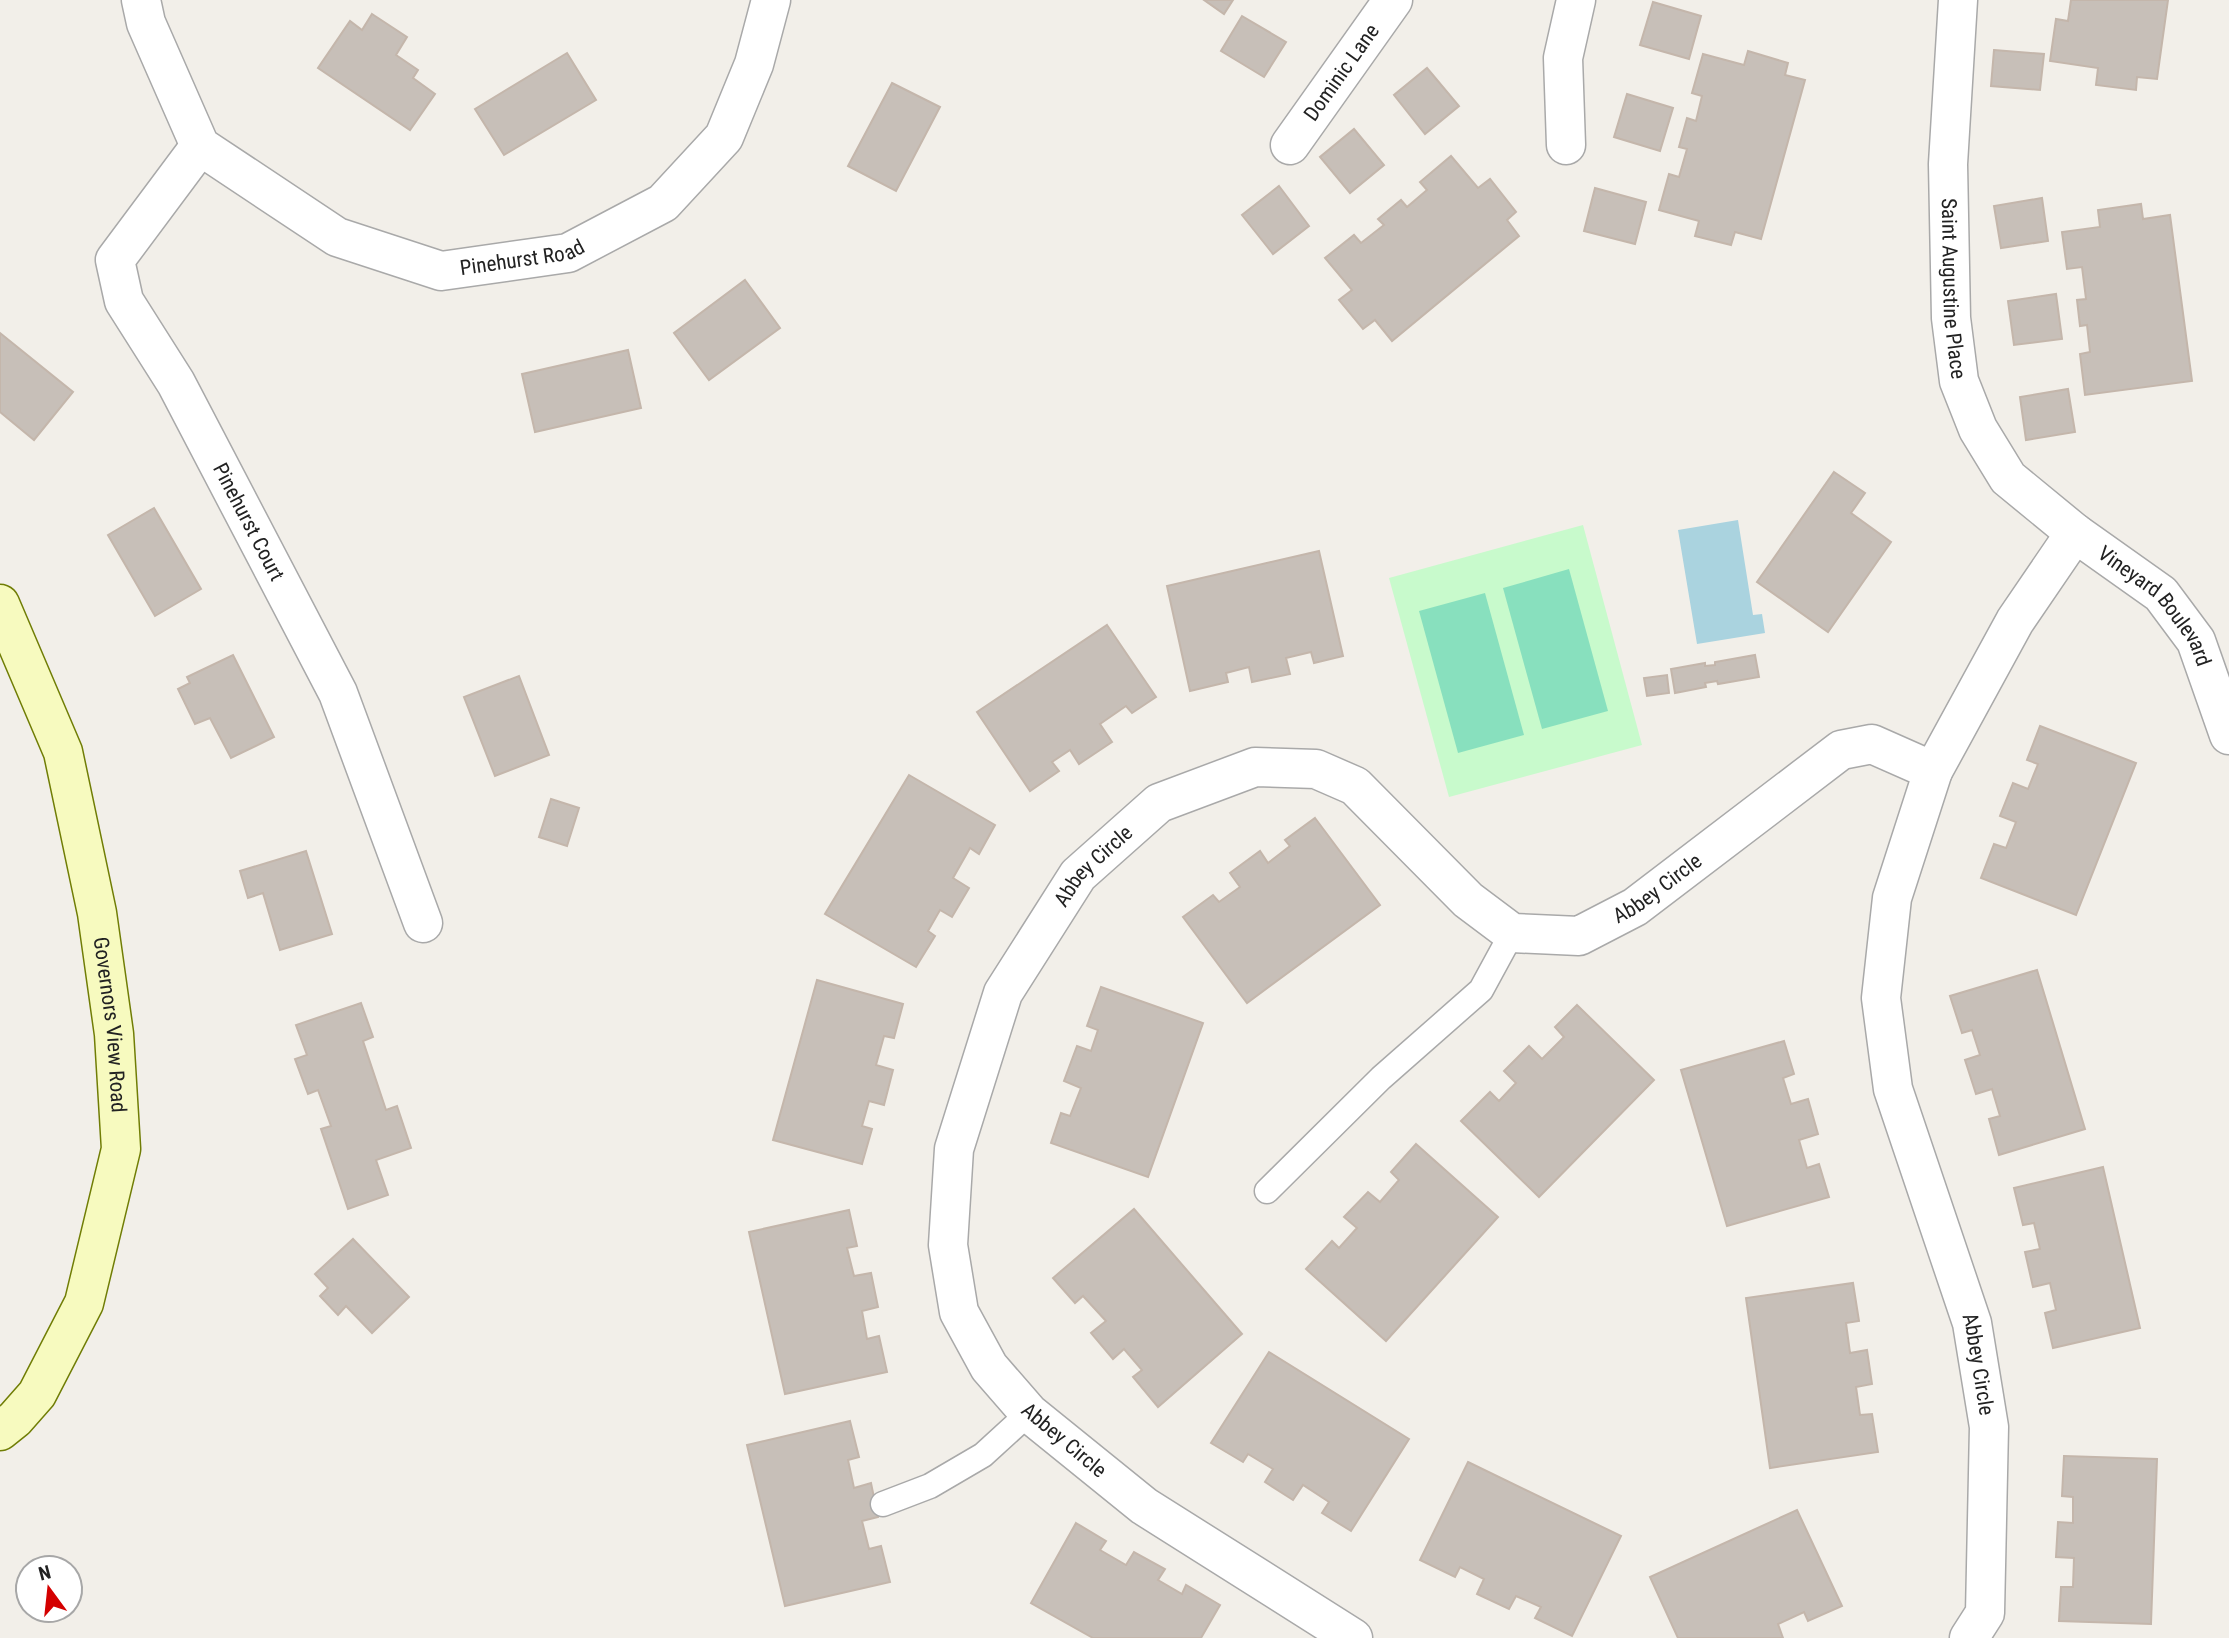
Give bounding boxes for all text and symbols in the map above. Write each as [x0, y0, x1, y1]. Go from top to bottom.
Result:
street label: Dominic Lane [1299, 19, 1384, 125]
street label: Saint Augustine Place [1937, 198, 1971, 380]
street label: Pinehurst Road [458, 234, 589, 280]
street label: Pinehurst Court [208, 459, 289, 585]
street label: Vineyard Boulevard [2093, 541, 2216, 669]
street label: Abbey Circle [1049, 820, 1137, 911]
street label: Abbey Circle [1609, 849, 1706, 928]
street label: Governors View Road [88, 935, 131, 1113]
street label: Abbey Circle [1957, 1310, 1999, 1417]
street label: Abbey Circle [1017, 1398, 1111, 1483]
north arrow [14, 1554, 84, 1624]
text: N [36, 1560, 53, 1586]

